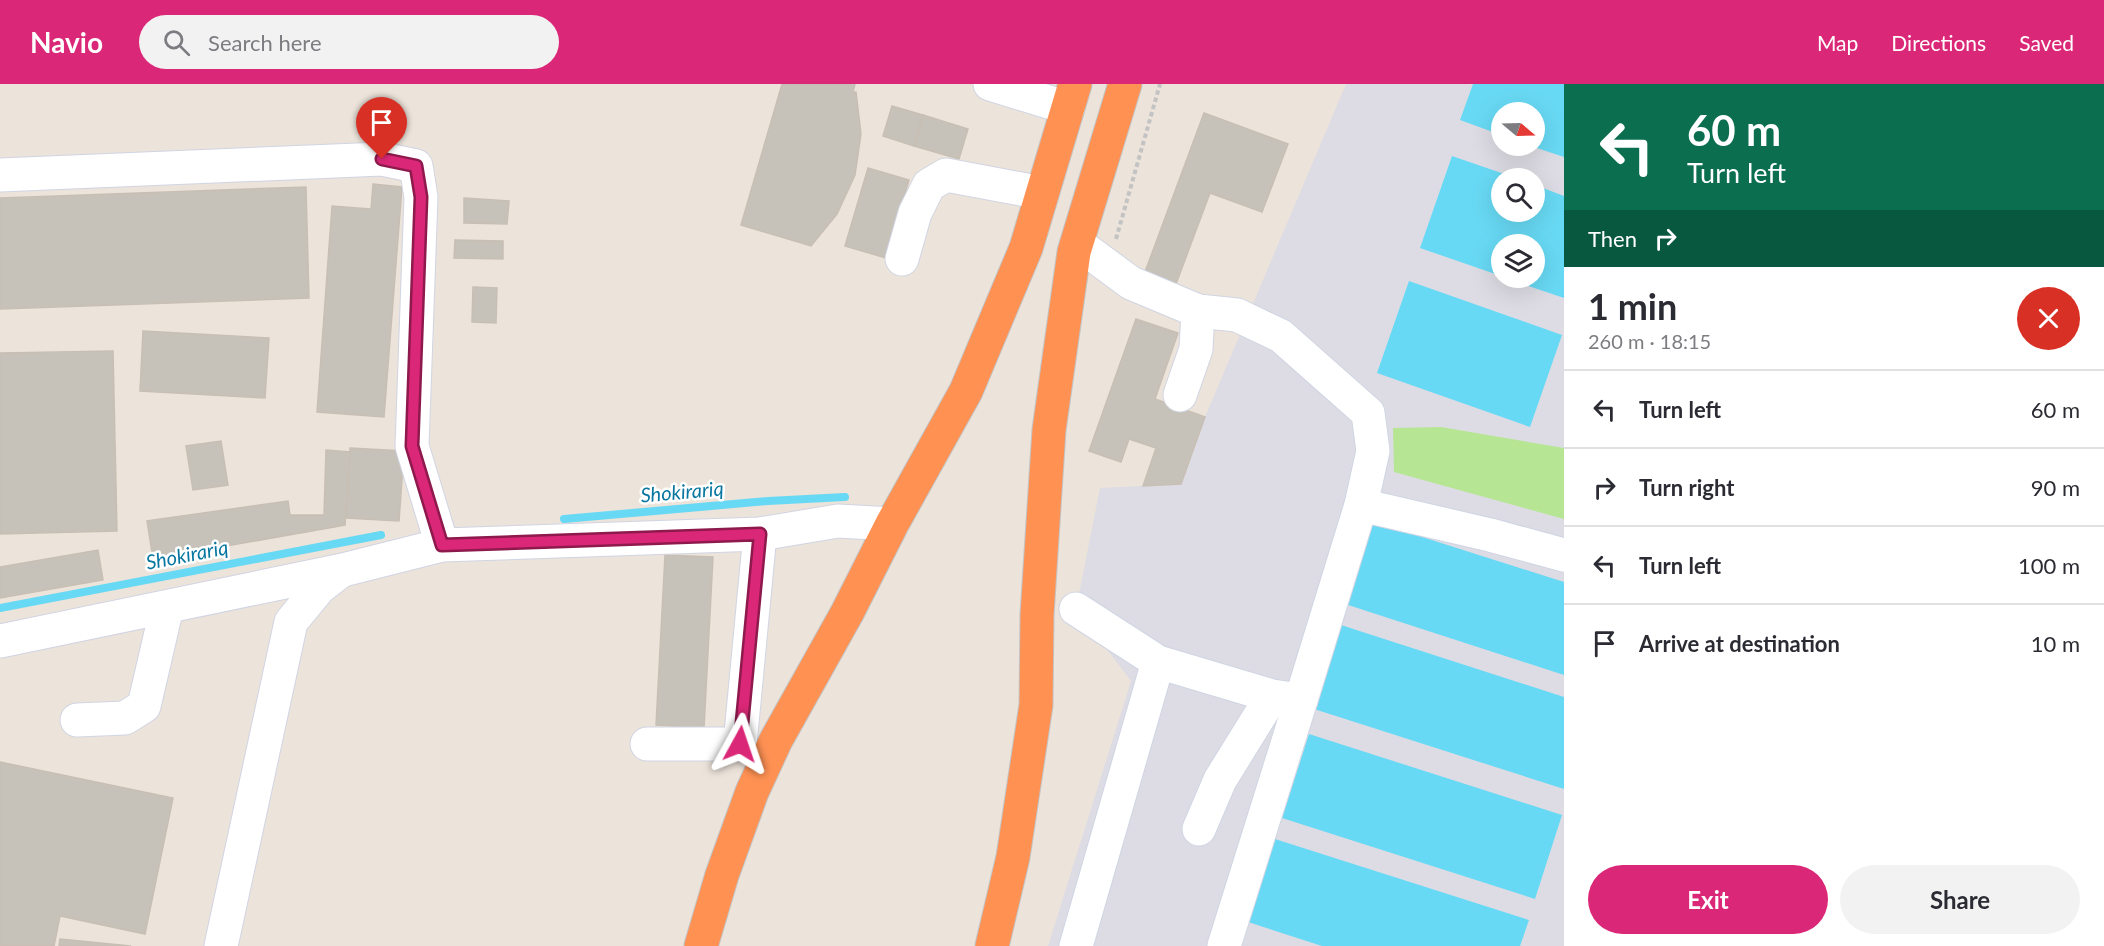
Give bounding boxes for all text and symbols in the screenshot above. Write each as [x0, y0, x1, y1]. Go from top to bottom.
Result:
search box [139, 15, 559, 69]
text: Navio [30, 25, 103, 59]
icon: search [160, 26, 193, 59]
text: Search here [208, 29, 322, 56]
text: Map [1817, 30, 1858, 55]
text: Directions [1891, 30, 1986, 55]
text: Saved [2019, 30, 2074, 55]
pin [356, 97, 407, 159]
north arrow [1491, 102, 1545, 156]
map controls [1491, 102, 1545, 288]
text: 60 m [1687, 105, 1781, 155]
icon: arrive [365, 106, 398, 139]
icon: left [1588, 108, 1666, 186]
text: Turn left [1687, 156, 1786, 189]
button: search [1491, 168, 1545, 222]
icon: right [1649, 222, 1682, 255]
text: Then [1588, 225, 1637, 252]
button: layers [1491, 234, 1545, 288]
text: 1 min [1588, 284, 1677, 328]
button: close [2017, 287, 2080, 350]
text: 260 m · 18:15 [1588, 329, 1711, 353]
icon: left [1588, 393, 1621, 426]
text: Turn left [1639, 396, 1721, 423]
text: 60 m [2031, 396, 2080, 423]
icon: right [1588, 471, 1621, 504]
text: Turn right [1639, 474, 1734, 501]
text: 90 m [2031, 474, 2080, 501]
water label: Shokirariq [639, 475, 724, 507]
water label: Shokirariq [144, 534, 230, 574]
icon: left [1588, 549, 1621, 582]
text: Turn left [1639, 552, 1721, 579]
text: 100 m [2018, 552, 2080, 579]
icon: arrive [1588, 627, 1621, 660]
text: Arrive at destination [1639, 630, 1840, 657]
text: 10 m [2031, 630, 2080, 657]
position arrow [708, 712, 772, 776]
button: Exit [1588, 865, 1828, 934]
button: Share [1840, 865, 2080, 934]

